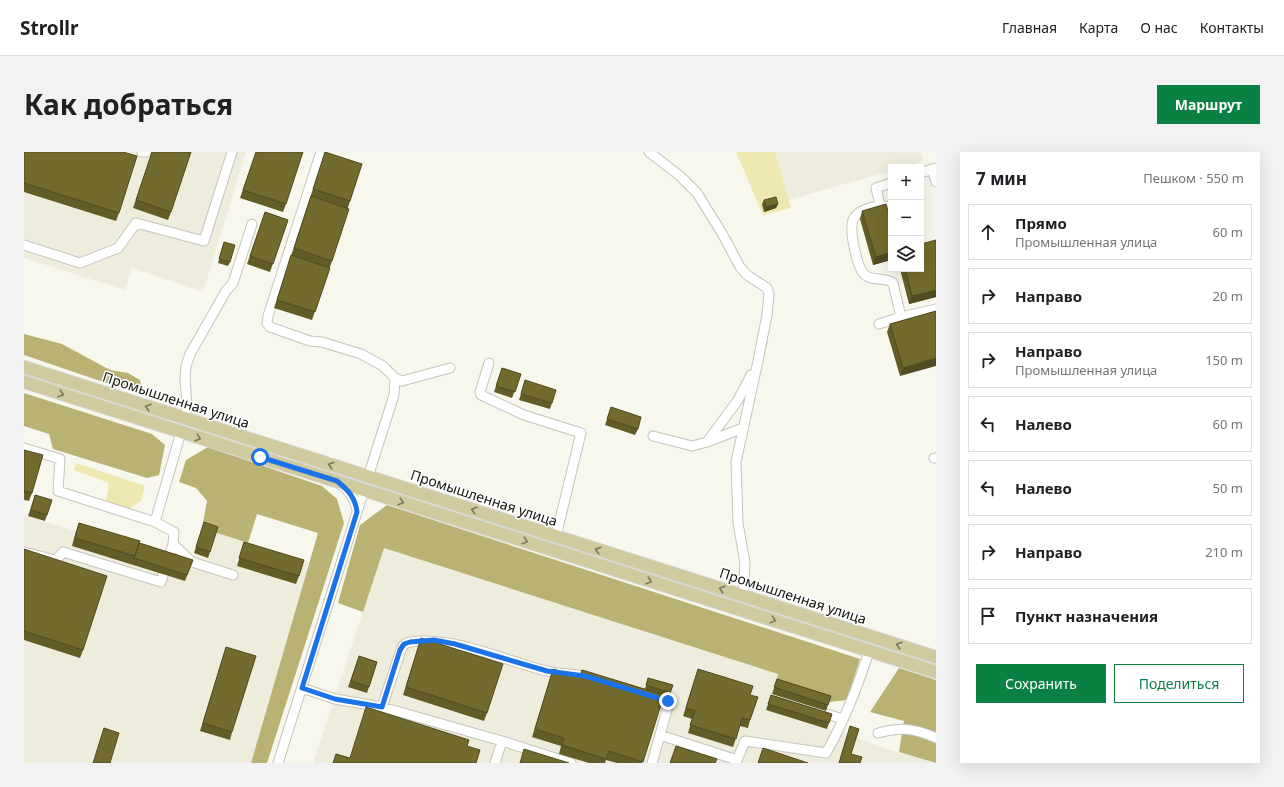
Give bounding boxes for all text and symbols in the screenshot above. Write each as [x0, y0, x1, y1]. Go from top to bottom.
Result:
text: Strollr [20, 15, 79, 41]
text: Главная [1002, 18, 1057, 37]
text: Карта [1079, 18, 1118, 37]
text: О нас [1140, 18, 1178, 37]
text: Контакты [1200, 18, 1264, 37]
text: Как добраться [24, 85, 233, 123]
button: Маршрут [1157, 85, 1260, 124]
map controls [888, 164, 924, 272]
button: + [888, 164, 924, 200]
text: 7 мин [976, 167, 1027, 190]
text: Пешком · 550 m [1143, 169, 1244, 187]
button: − [888, 200, 924, 236]
text: Прямо [1015, 213, 1067, 233]
icon: ahead [977, 221, 999, 243]
text: 60 m [1213, 223, 1243, 241]
text: Промышленная улица [1015, 233, 1157, 251]
button: layers [888, 236, 924, 272]
icon: right [977, 285, 999, 307]
text: Направо [1015, 286, 1082, 306]
text: 20 m [1213, 287, 1243, 305]
text: Направо [1015, 341, 1082, 361]
icon: right [977, 349, 999, 371]
text: 150 m [1205, 351, 1243, 369]
text: Промышленная улица [1015, 361, 1157, 379]
street label: Промышленная улица [100, 367, 252, 432]
one-way arrow [57, 389, 64, 398]
one-way arrow [145, 403, 152, 412]
icon: left [977, 413, 999, 435]
text: Налево [1015, 414, 1072, 434]
text: 60 m [1213, 415, 1243, 433]
one-way arrow [195, 433, 202, 441]
route start [251, 448, 269, 466]
one-way arrow [328, 461, 335, 470]
street label: Промышленная улица [408, 465, 560, 530]
icon: left [977, 477, 999, 499]
text: Налево [1015, 478, 1072, 498]
text: 50 m [1213, 479, 1243, 497]
one-way arrow [398, 497, 405, 506]
one-way arrow [470, 506, 477, 515]
one-way arrow [521, 536, 528, 545]
icon: right [977, 541, 999, 563]
text: Направо [1015, 542, 1082, 562]
text: 210 m [1205, 543, 1243, 561]
one-way arrow [594, 546, 601, 555]
street label: Промышленная улица [717, 563, 869, 628]
one-way arrow [645, 576, 652, 585]
one-way arrow [718, 585, 725, 594]
icon: arrive [977, 605, 999, 627]
text: Пункт назначения [1015, 606, 1158, 626]
one-way arrow [769, 615, 776, 624]
one-way arrow [895, 641, 902, 650]
button: Сохранить [976, 664, 1106, 703]
button: Поделиться [1114, 664, 1244, 703]
route end [659, 692, 677, 710]

